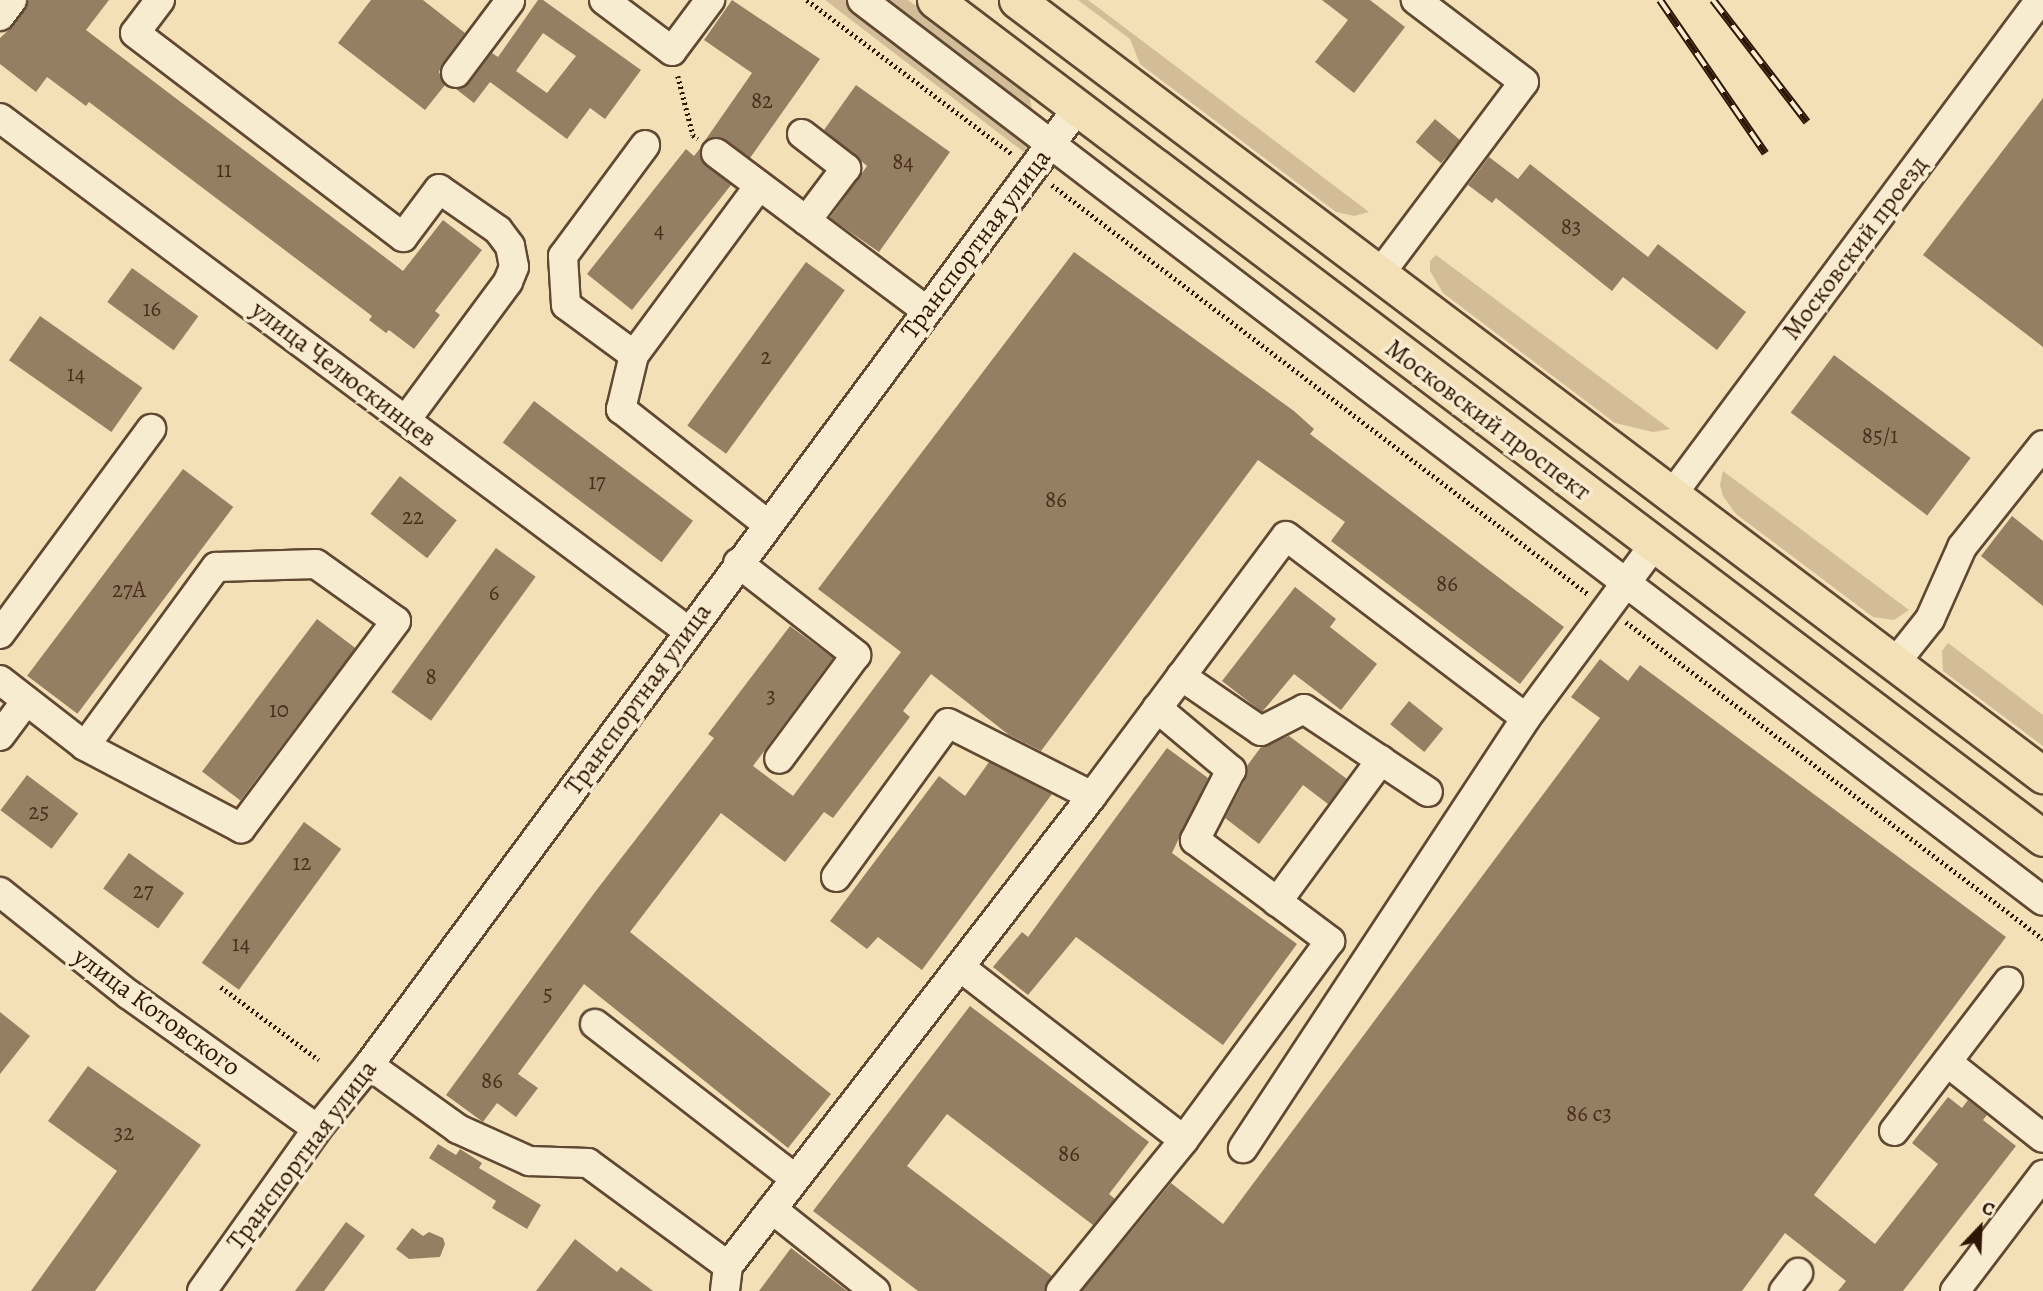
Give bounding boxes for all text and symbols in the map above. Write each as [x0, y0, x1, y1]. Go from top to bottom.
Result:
house number: 82 [751, 87, 773, 115]
street label: Транспортная улица [894, 143, 1058, 345]
house number: 84 [892, 148, 914, 176]
street label: Московский проезд [1776, 150, 1934, 346]
house number: 11 [216, 156, 232, 184]
house number: 83 [1561, 213, 1581, 241]
house number: 4 [654, 216, 664, 244]
street label: улица Челюскинцев [245, 294, 443, 454]
house number: 16 [143, 295, 161, 323]
street label: Московский проспект [1379, 333, 1597, 507]
house number: 2 [761, 343, 771, 371]
house number: 14 [67, 360, 85, 388]
house number: 85/1 [1862, 422, 1898, 450]
house number: 17 [588, 468, 606, 496]
house number: 86 [1045, 486, 1067, 514]
house number: 22 [402, 503, 424, 531]
house number: 86 [1436, 570, 1458, 598]
house number: 27А [112, 576, 146, 604]
house number: 6 [489, 579, 499, 607]
street label: Транспортная улица [558, 597, 718, 801]
house number: 8 [425, 663, 437, 691]
house number: 3 [766, 682, 776, 710]
house number: 10 [269, 696, 289, 724]
house number: 25 [29, 798, 49, 826]
house number: 12 [293, 849, 311, 877]
house number: 27 [133, 877, 153, 905]
house number: 14 [232, 930, 250, 958]
street label: улица Котовского [67, 941, 247, 1083]
house number: 5 [543, 980, 553, 1008]
street label: Транспортная улица [220, 1054, 384, 1256]
house number: 86 [481, 1067, 503, 1095]
house number: 86 с3 [1566, 1100, 1612, 1128]
house number: 32 [114, 1119, 134, 1147]
house number: 86 [1058, 1140, 1080, 1168]
north arrow [1945, 1193, 2015, 1263]
text: С [1978, 1194, 1999, 1223]

